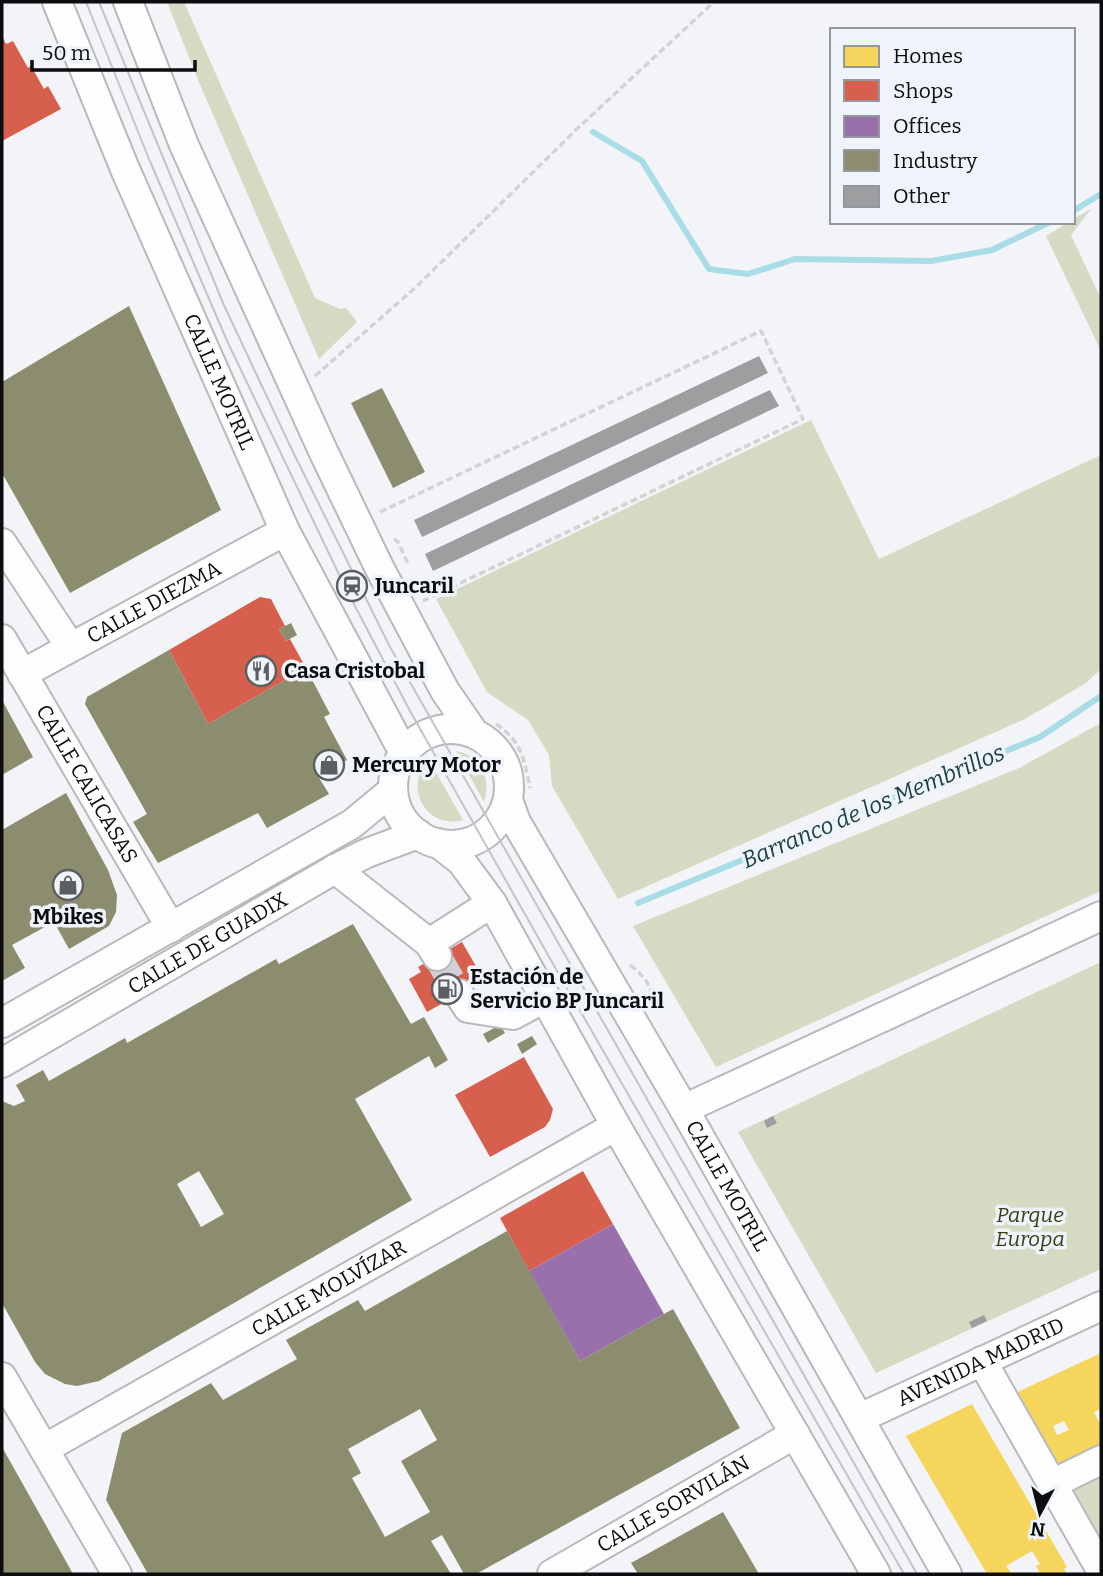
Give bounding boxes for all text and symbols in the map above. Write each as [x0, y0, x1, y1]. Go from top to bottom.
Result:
scale bar [32, 28, 194, 72]
legend [830, 28, 1075, 224]
text: 50 m [42, 40, 91, 66]
text: Homes [893, 43, 963, 69]
text: Shops [893, 78, 953, 104]
text: Offices [893, 113, 962, 139]
text: Industry [893, 148, 978, 174]
text: Other [893, 183, 950, 209]
street label: CALLE MOTRIL [178, 310, 261, 454]
street label: CALLE DIEZMA [82, 555, 225, 649]
station icon: Juncaril [335, 569, 369, 603]
place label: Juncaril [374, 573, 454, 599]
restaurant icon: Casa Cristobal [244, 654, 278, 688]
place label: Casa Cristobal [284, 658, 425, 684]
street label: CALLE CALICASAS [30, 700, 143, 868]
water label: Barranco de los Membrillos [737, 738, 1009, 874]
shop icon: Mercury Motor [312, 748, 346, 782]
place label: Mercury Motor [352, 752, 501, 778]
shop icon: Mbikes [51, 868, 85, 902]
street label: CALLE DE GUADIX [123, 886, 293, 1000]
place label: Mbikes [32, 904, 104, 930]
place label: Estación de Servicio BP Juncaril [470, 964, 664, 1014]
fuel station icon: Estación de Servicio BP Juncaril [430, 972, 464, 1006]
street label: CALLE MOTRIL [680, 1116, 775, 1256]
park label: Parque Europa [995, 1202, 1065, 1252]
street label: CALLE MOLVÍZAR [247, 1234, 411, 1342]
street label: AVENIDA MADRID [893, 1312, 1068, 1412]
street label: CALLE SORVILÁN [592, 1450, 754, 1558]
north arrow [1005, 1478, 1075, 1548]
text: N [1029, 1517, 1047, 1542]

